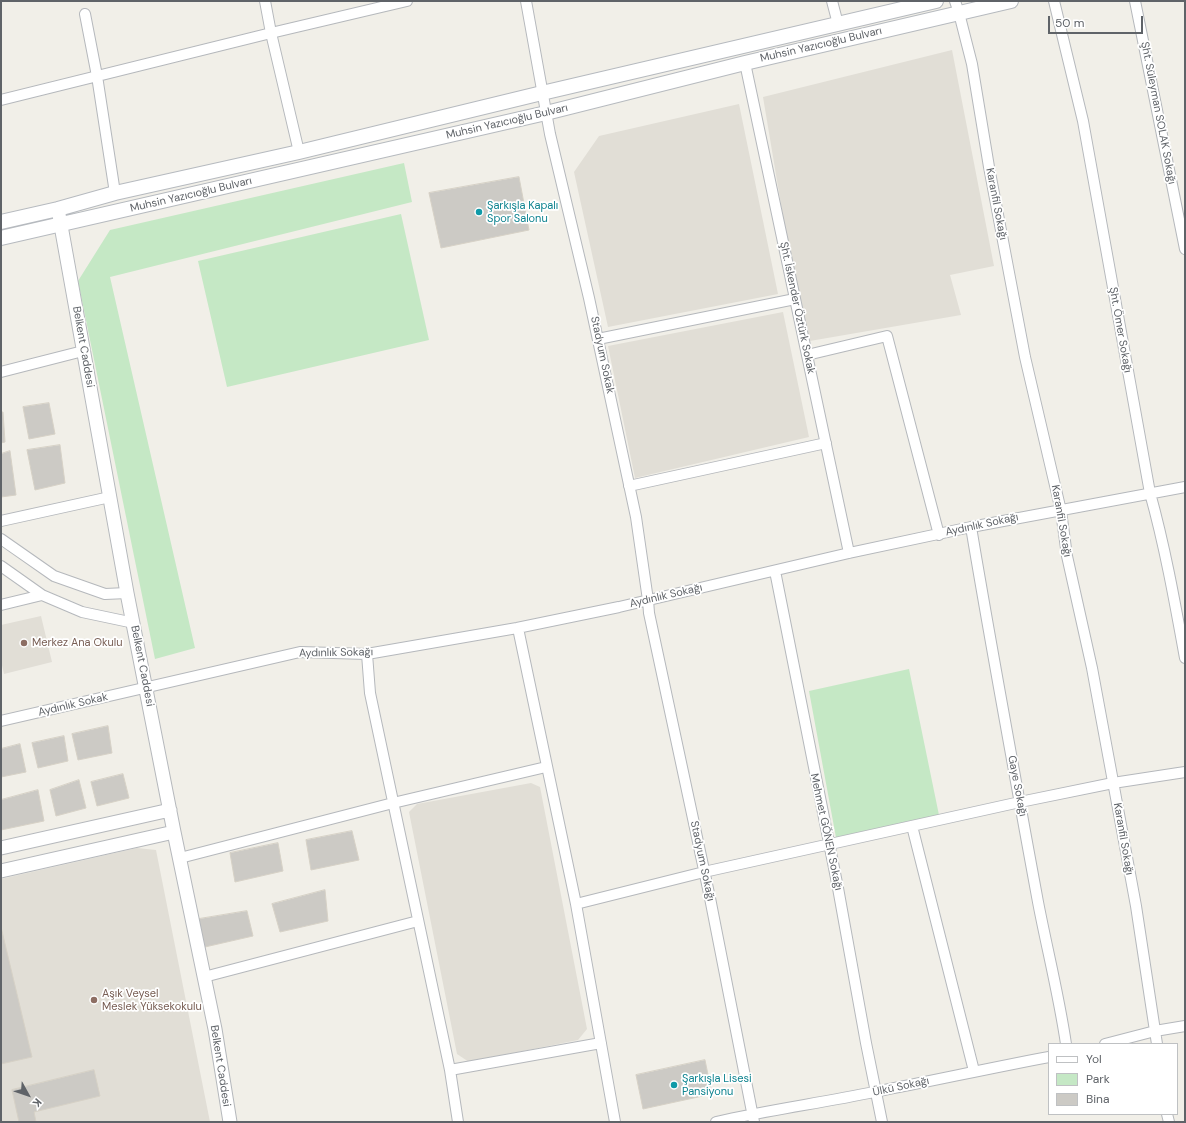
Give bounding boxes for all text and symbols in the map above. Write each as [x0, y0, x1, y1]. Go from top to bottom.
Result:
scale bar [1050, 8, 1145, 34]
text: 50 m [1055, 15, 1084, 31]
street label: Muhsin Yazıcıoğlu Bulvarı [759, 25, 883, 65]
street label: Şht. Süleyman SOLAK Sokağı [1138, 41, 1178, 185]
street label: Muhsin Yazıcıoğlu Bulvarı [445, 102, 569, 142]
street label: Karanfil Sokağı [983, 167, 1009, 241]
street label: Muhsin Yazıcıoğlu Bulvarı [129, 175, 253, 215]
place label: Şarkışla Kapalı Spor Salonu [487, 199, 558, 225]
marker: Şarkışla Kapalı Spor Salonu [474, 207, 484, 217]
street label: Şht. İskender Öztürk Sokak [777, 241, 817, 375]
street label: Şht. Ömer Sokağı [1106, 286, 1134, 374]
street label: Belkent Caddesi [69, 305, 97, 389]
street label: Stadyum Sokak [587, 315, 617, 395]
street label: Karanfil Sokağı [1048, 484, 1074, 558]
street label: Aydınlık Sokağı [944, 511, 1020, 539]
street label: Aydınlık Sokağı [628, 581, 704, 611]
street label: Belkent Caddesi [128, 624, 156, 708]
place label: Merkez Ana Okulu [32, 636, 123, 650]
marker: Merkez Ana Okulu [19, 638, 29, 648]
street label: Aydınlık Sokağı [299, 646, 373, 660]
street label: Aydınlık Sokak [37, 691, 109, 719]
street label: Gaye Sokağı [1005, 754, 1029, 818]
street label: Mehmet GÖNEN Sokağı [807, 772, 845, 892]
street label: Karanfil Sokağı [1110, 802, 1136, 876]
street label: Stadyum Sokağı [687, 820, 717, 902]
place label: Aşık Veysel Meslek Yüksekokulu [102, 987, 202, 1013]
marker: Aşık Veysel Meslek Yüksekokulu [89, 995, 99, 1005]
street label: Belkent Caddesi [207, 1024, 233, 1108]
legend [1048, 1043, 1178, 1115]
text: Yol [1086, 1051, 1102, 1067]
text: Park [1086, 1071, 1110, 1087]
place label: Şarkışla Lisesi Pansiyonu [682, 1072, 752, 1098]
north arrow [8, 1075, 48, 1115]
street label: Ülkü Sokağı [872, 1075, 930, 1099]
marker: Şarkışla Lisesi Pansiyonu [669, 1080, 679, 1090]
text: Bina [1086, 1091, 1110, 1107]
text: K [30, 1095, 45, 1110]

